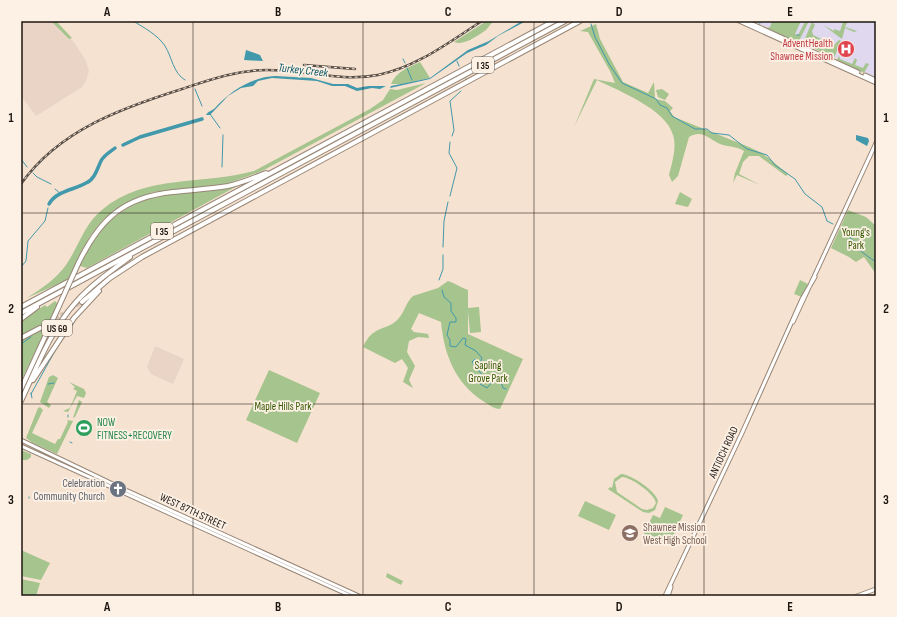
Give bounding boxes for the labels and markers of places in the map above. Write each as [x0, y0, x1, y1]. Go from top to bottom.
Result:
place label: AdventHealth Shawnee Mission [770, 37, 833, 63]
hospital icon: AdventHealth Shawnee Mission [836, 39, 856, 59]
place label: NOW FITNESS+RECOVERY [97, 416, 172, 442]
sports icon: NOW FITNESS+RECOVERY [74, 418, 94, 438]
place label: Celebration Community Church [34, 477, 105, 503]
church icon: Celebration Community Church [108, 479, 128, 499]
place label: Shawnee Mission West High School [643, 521, 707, 547]
school or university icon: Shawnee Mission West High School [620, 523, 640, 543]

